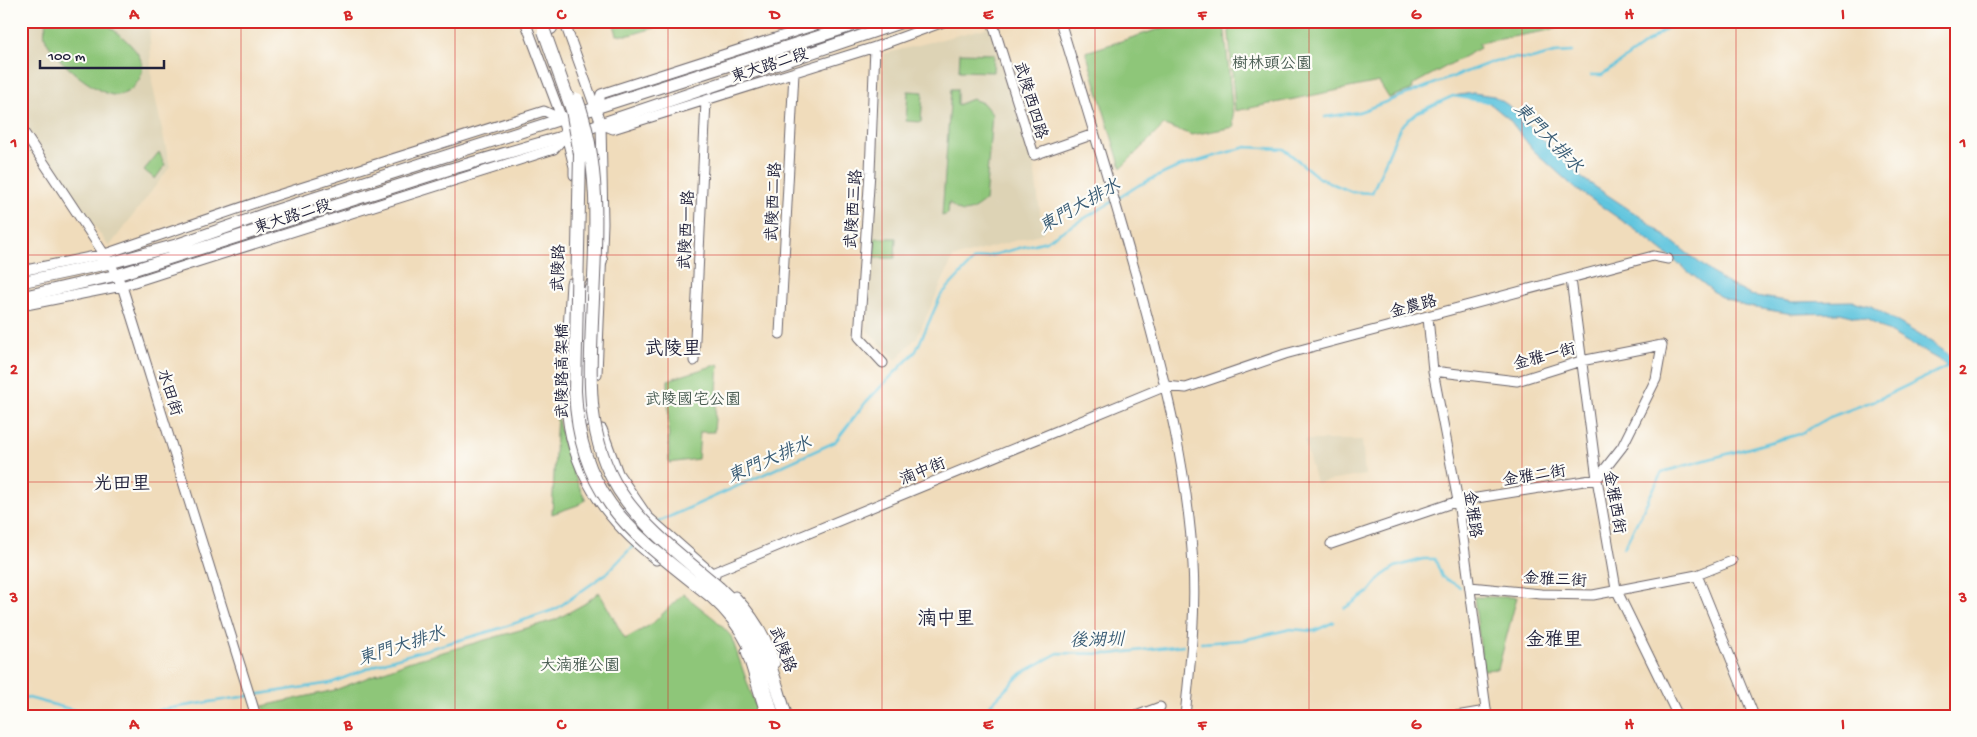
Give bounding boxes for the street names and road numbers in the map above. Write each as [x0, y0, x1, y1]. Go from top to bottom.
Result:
street label: 東大路二段 [728, 44, 811, 89]
street label: 武陵西四路 [1008, 59, 1051, 142]
street label: 武陵西二路 [762, 162, 787, 243]
street label: 武陵西三路 [841, 169, 868, 250]
street label: 武陵西一路 [675, 190, 700, 271]
street label: 東大路二段 [251, 195, 334, 240]
street label: 武陵路 [548, 244, 571, 292]
street label: 金農路 [1388, 291, 1440, 324]
street label: 武陵路高架橋 [553, 323, 574, 419]
street label: 金雅一街 [1511, 339, 1578, 376]
street label: 水田街 [151, 367, 186, 419]
street label: 湳中街 [897, 454, 949, 491]
street label: 金雅二街 [1501, 461, 1568, 492]
street label: 金雅西街 [1598, 469, 1629, 536]
street label: 金雅路 [1458, 489, 1485, 540]
street label: 金雅三街 [1522, 568, 1587, 593]
street label: 武陵路 [763, 624, 800, 676]

